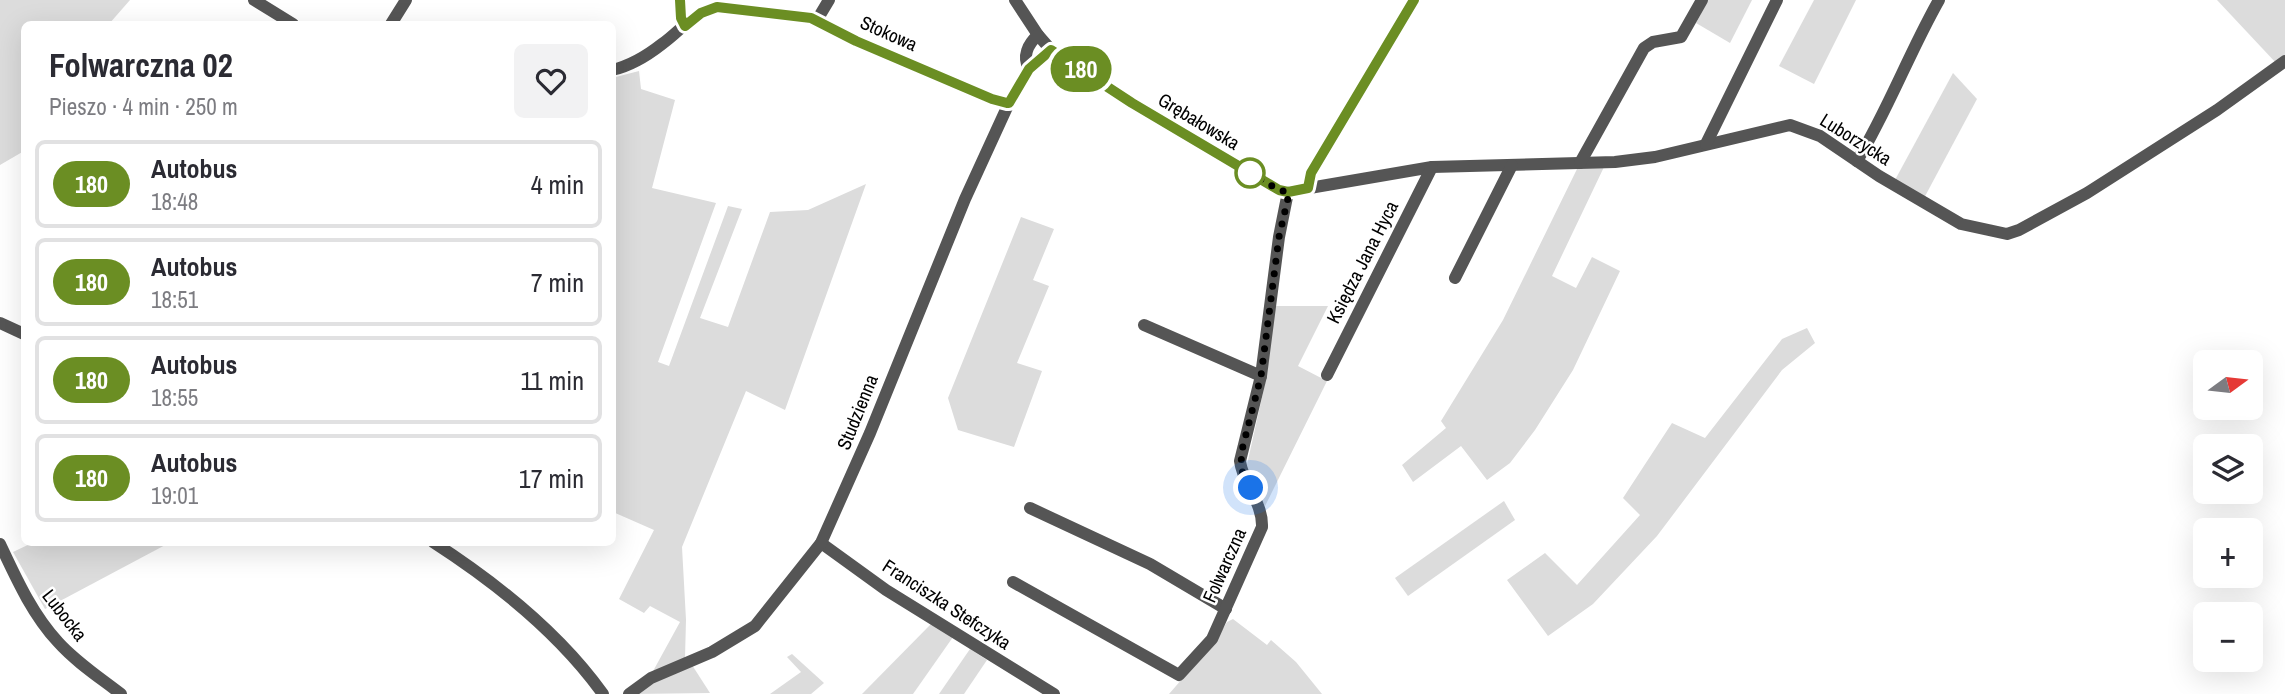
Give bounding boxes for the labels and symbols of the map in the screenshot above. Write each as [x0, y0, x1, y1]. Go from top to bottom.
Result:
street label: Stokowa [856, 9, 922, 57]
line badge: 180 [1041, 46, 1121, 92]
street label: Grębałowska [1153, 86, 1245, 156]
street label: Luborzycka [1815, 107, 1897, 171]
unlabelled marker [1235, 158, 1265, 188]
street label: Księdza Jana Hyca [1320, 196, 1404, 328]
north arrow [2193, 350, 2263, 420]
street label: Studzienna [830, 370, 884, 453]
your location [1233, 470, 1268, 505]
street label: Folwarczna [1196, 523, 1252, 606]
street label: Franciszka Stefczyka [878, 553, 1016, 655]
street label: Lubocka [37, 584, 94, 646]

